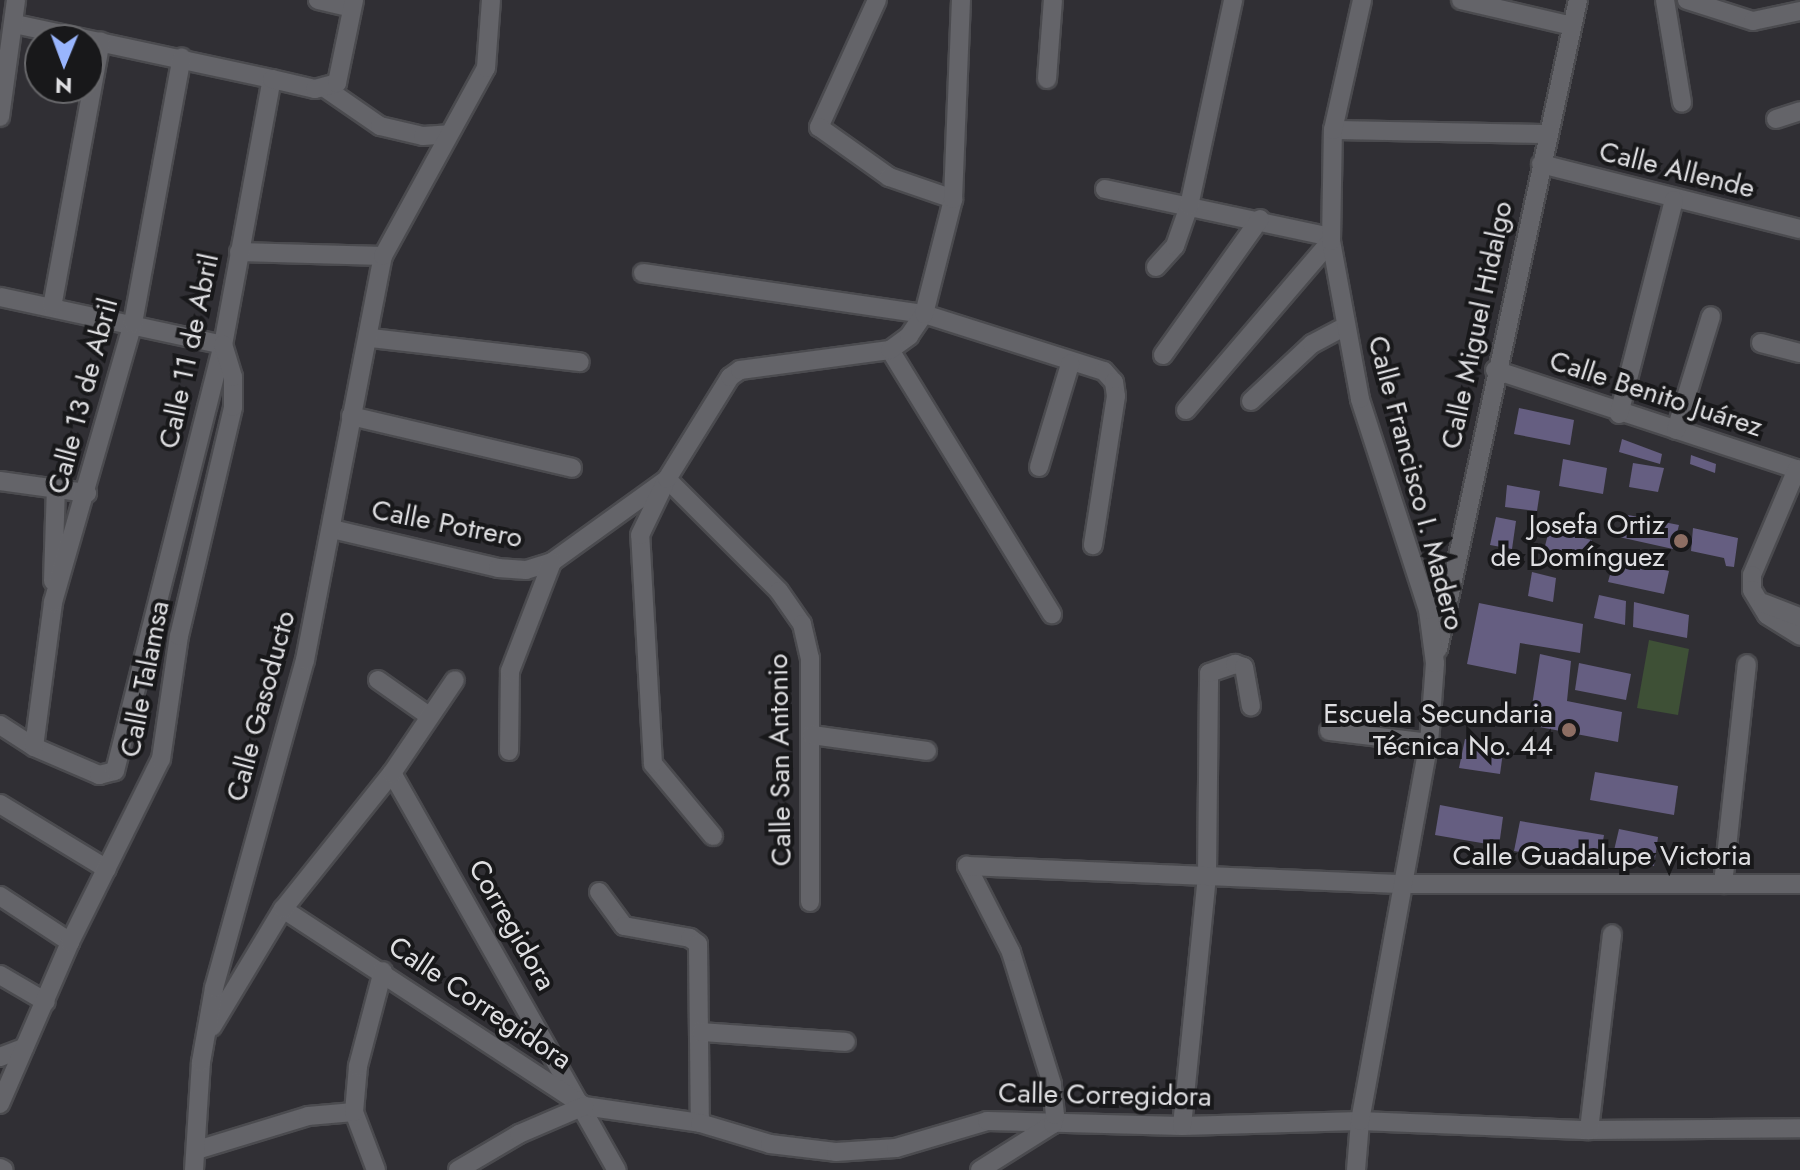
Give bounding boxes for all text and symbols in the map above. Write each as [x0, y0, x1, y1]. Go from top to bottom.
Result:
north arrow [24, 24, 104, 104]
text: N [55, 70, 73, 102]
street label: Calle Allende [1596, 134, 1758, 206]
street label: Calle Miguel Hidalgo [1434, 198, 1520, 452]
street label: Calle 11 de Abril [152, 250, 226, 452]
street label: Calle 13 de Abril [41, 294, 125, 498]
street label: Calle Francisco I. Madero [1361, 332, 1471, 634]
street label: Calle Benito Juárez [1545, 344, 1767, 444]
street label: Calle Potrero [369, 493, 525, 555]
place label: Josefa Ortiz de Domínguez [1491, 508, 1665, 574]
marker: Josefa Ortiz de Domínguez [1672, 532, 1690, 550]
street label: Calle Talamsa [113, 598, 177, 760]
street label: Calle Gasoducto [219, 607, 303, 805]
street label: Calle San Antonio [761, 653, 799, 867]
place label: Escuela Secundaria Técnica No. 44 [1323, 697, 1553, 763]
marker: Escuela Secundaria Técnica No. 44 [1560, 721, 1578, 739]
street label: Calle Guadalupe Victoria [1452, 839, 1752, 873]
street label: Corregidora [461, 854, 563, 996]
street label: Calle Corregidora [382, 929, 578, 1077]
street label: Calle Corregidora [998, 1076, 1212, 1114]

